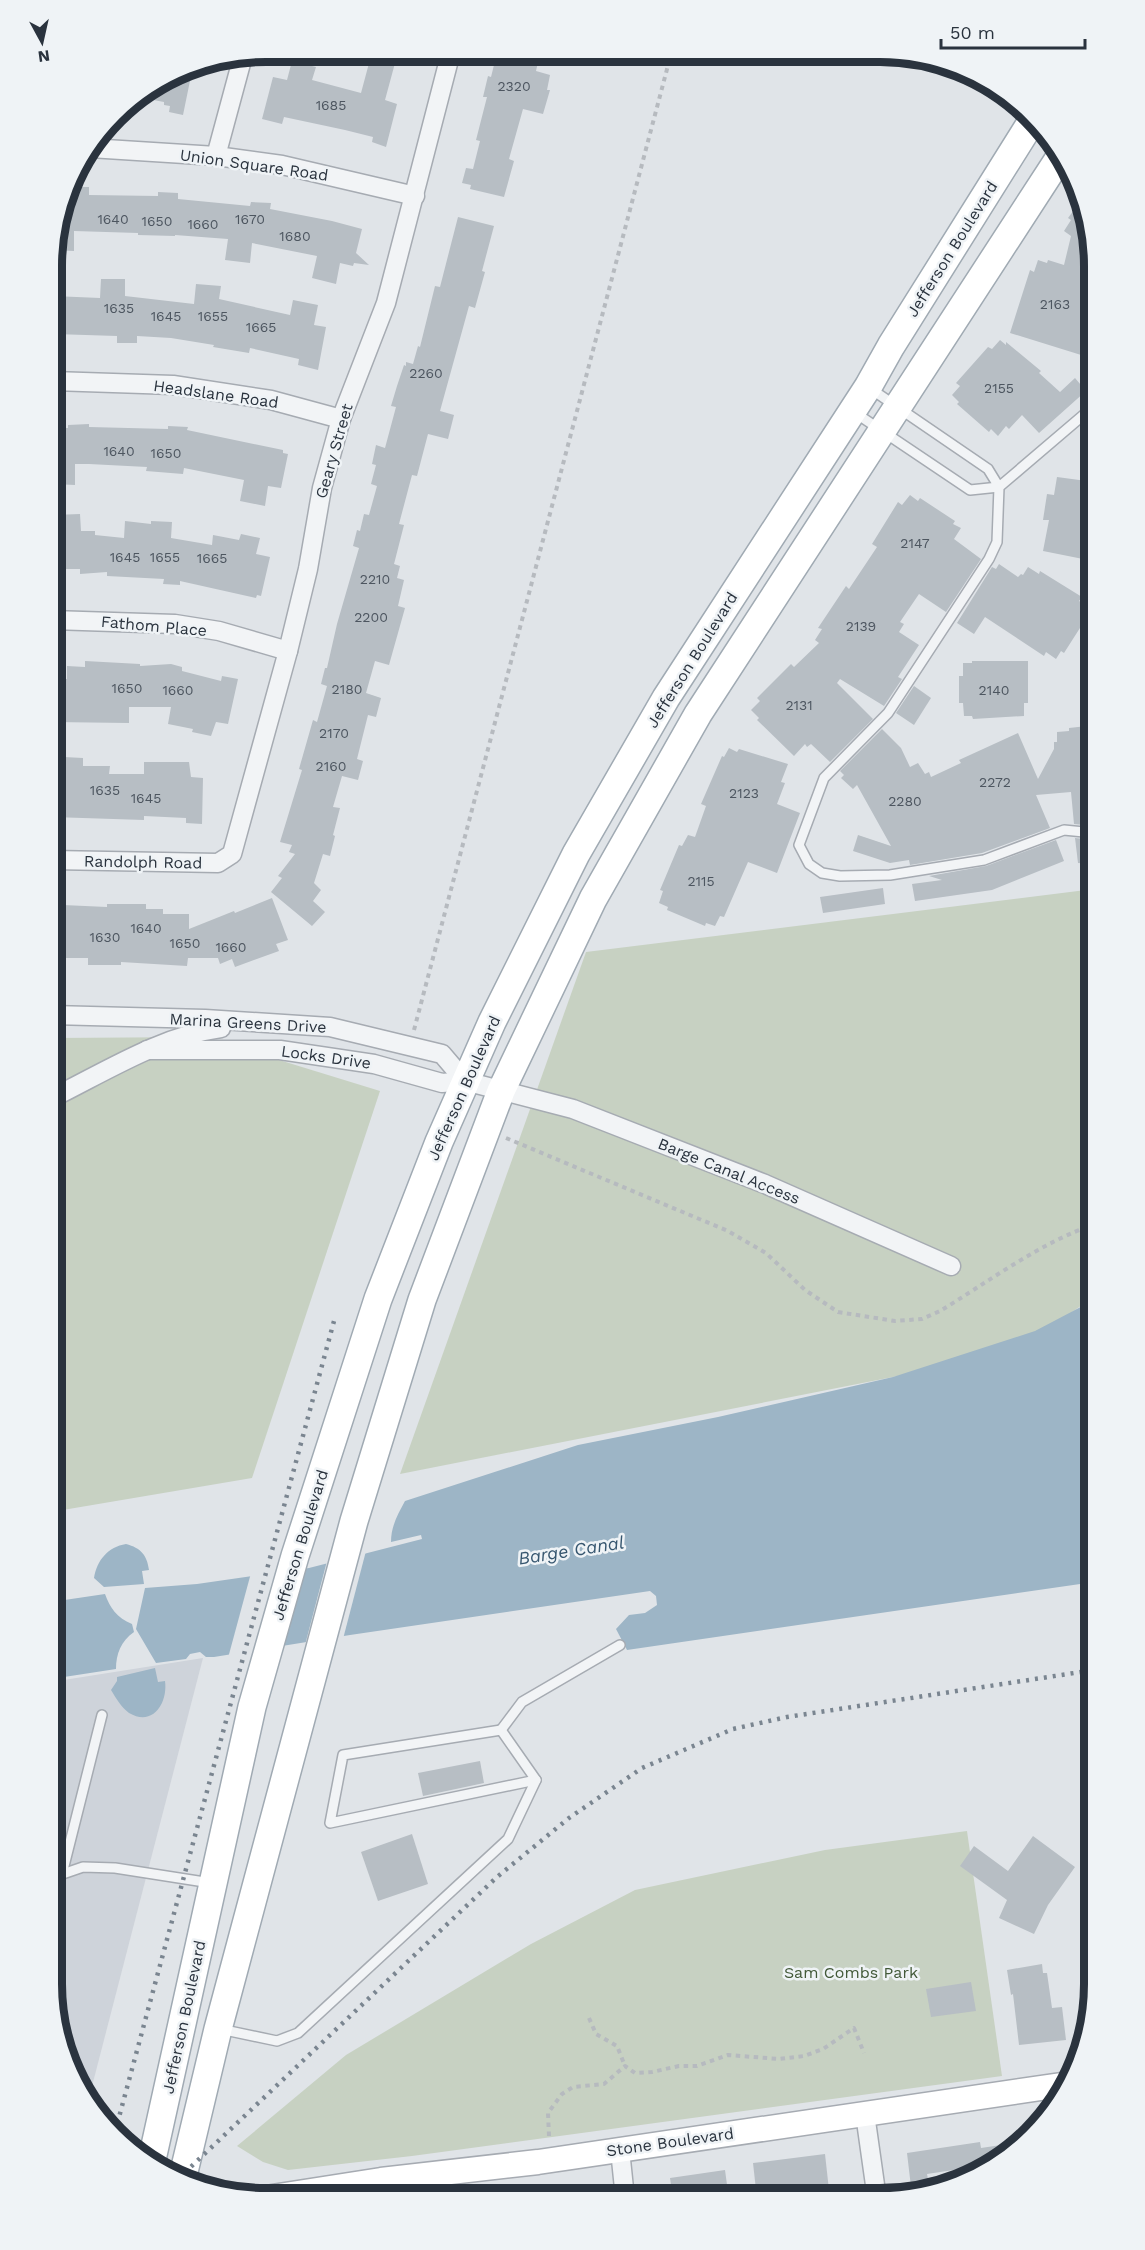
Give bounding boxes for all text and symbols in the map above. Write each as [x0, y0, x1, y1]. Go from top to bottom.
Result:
north arrow [12, 12, 72, 72]
scale bar [941, 12, 1085, 50]
text: 50 m [950, 22, 995, 43]
text: N [37, 46, 51, 67]
house number: 2320 [497, 78, 531, 94]
house number: 1685 [316, 97, 346, 113]
street label: Union Square Road [179, 145, 329, 185]
street label: Jefferson Boulevard [902, 178, 1002, 320]
house number: 1640 [97, 211, 129, 227]
house number: 1670 [235, 211, 265, 227]
house number: 1650 [142, 213, 172, 229]
house number: 1660 [187, 216, 219, 232]
house number: 1680 [279, 228, 311, 244]
house number: 2163 [1040, 296, 1070, 312]
house number: 1635 [104, 300, 134, 316]
house number: 1645 [151, 308, 181, 324]
house number: 1655 [198, 308, 228, 324]
house number: 1665 [246, 319, 276, 335]
house number: 2260 [409, 365, 443, 381]
street label: Headslane Road [152, 376, 280, 412]
house number: 2155 [984, 380, 1014, 396]
street label: Geary Street [311, 401, 357, 501]
house number: 1640 [103, 443, 135, 459]
house number: 1650 [151, 445, 181, 461]
house number: 2147 [900, 535, 930, 551]
house number: 1645 [110, 549, 140, 565]
house number: 1655 [150, 549, 180, 565]
house number: 1665 [197, 550, 227, 566]
house number: 2210 [360, 571, 390, 587]
street label: Jefferson Boulevard [642, 589, 742, 731]
house number: 2200 [354, 609, 388, 625]
street label: Fathom Place [100, 612, 208, 640]
house number: 2139 [846, 618, 876, 634]
house number: 1650 [112, 680, 142, 696]
house number: 2180 [332, 681, 362, 697]
house number: 1660 [162, 682, 194, 698]
house number: 2140 [979, 682, 1009, 698]
house number: 2131 [785, 697, 813, 713]
house number: 2170 [319, 725, 349, 741]
house number: 2160 [316, 758, 346, 774]
house number: 2272 [979, 774, 1011, 790]
house number: 1635 [90, 782, 120, 798]
house number: 2123 [729, 785, 759, 801]
house number: 1645 [131, 790, 161, 806]
house number: 2280 [888, 793, 922, 809]
street label: Randolph Road [84, 851, 202, 873]
house number: 2115 [687, 873, 715, 889]
house number: 1640 [130, 920, 162, 936]
house number: 1630 [90, 929, 120, 945]
house number: 1650 [170, 935, 200, 951]
house number: 1660 [215, 939, 247, 955]
street label: Marina Greens Drive [169, 1009, 327, 1037]
street label: Jefferson Boulevard [423, 1013, 505, 1163]
street label: Locks Drive [280, 1041, 372, 1073]
street label: Barge Canal Access [655, 1134, 803, 1208]
street label: Jefferson Boulevard [268, 1467, 332, 1623]
water label: Barge Canal [517, 1531, 625, 1569]
street label: Jefferson Boulevard [158, 1938, 210, 2096]
park label: Sam Combs Park [784, 1963, 918, 1982]
street label: Stone Boulevard [605, 2124, 735, 2160]

